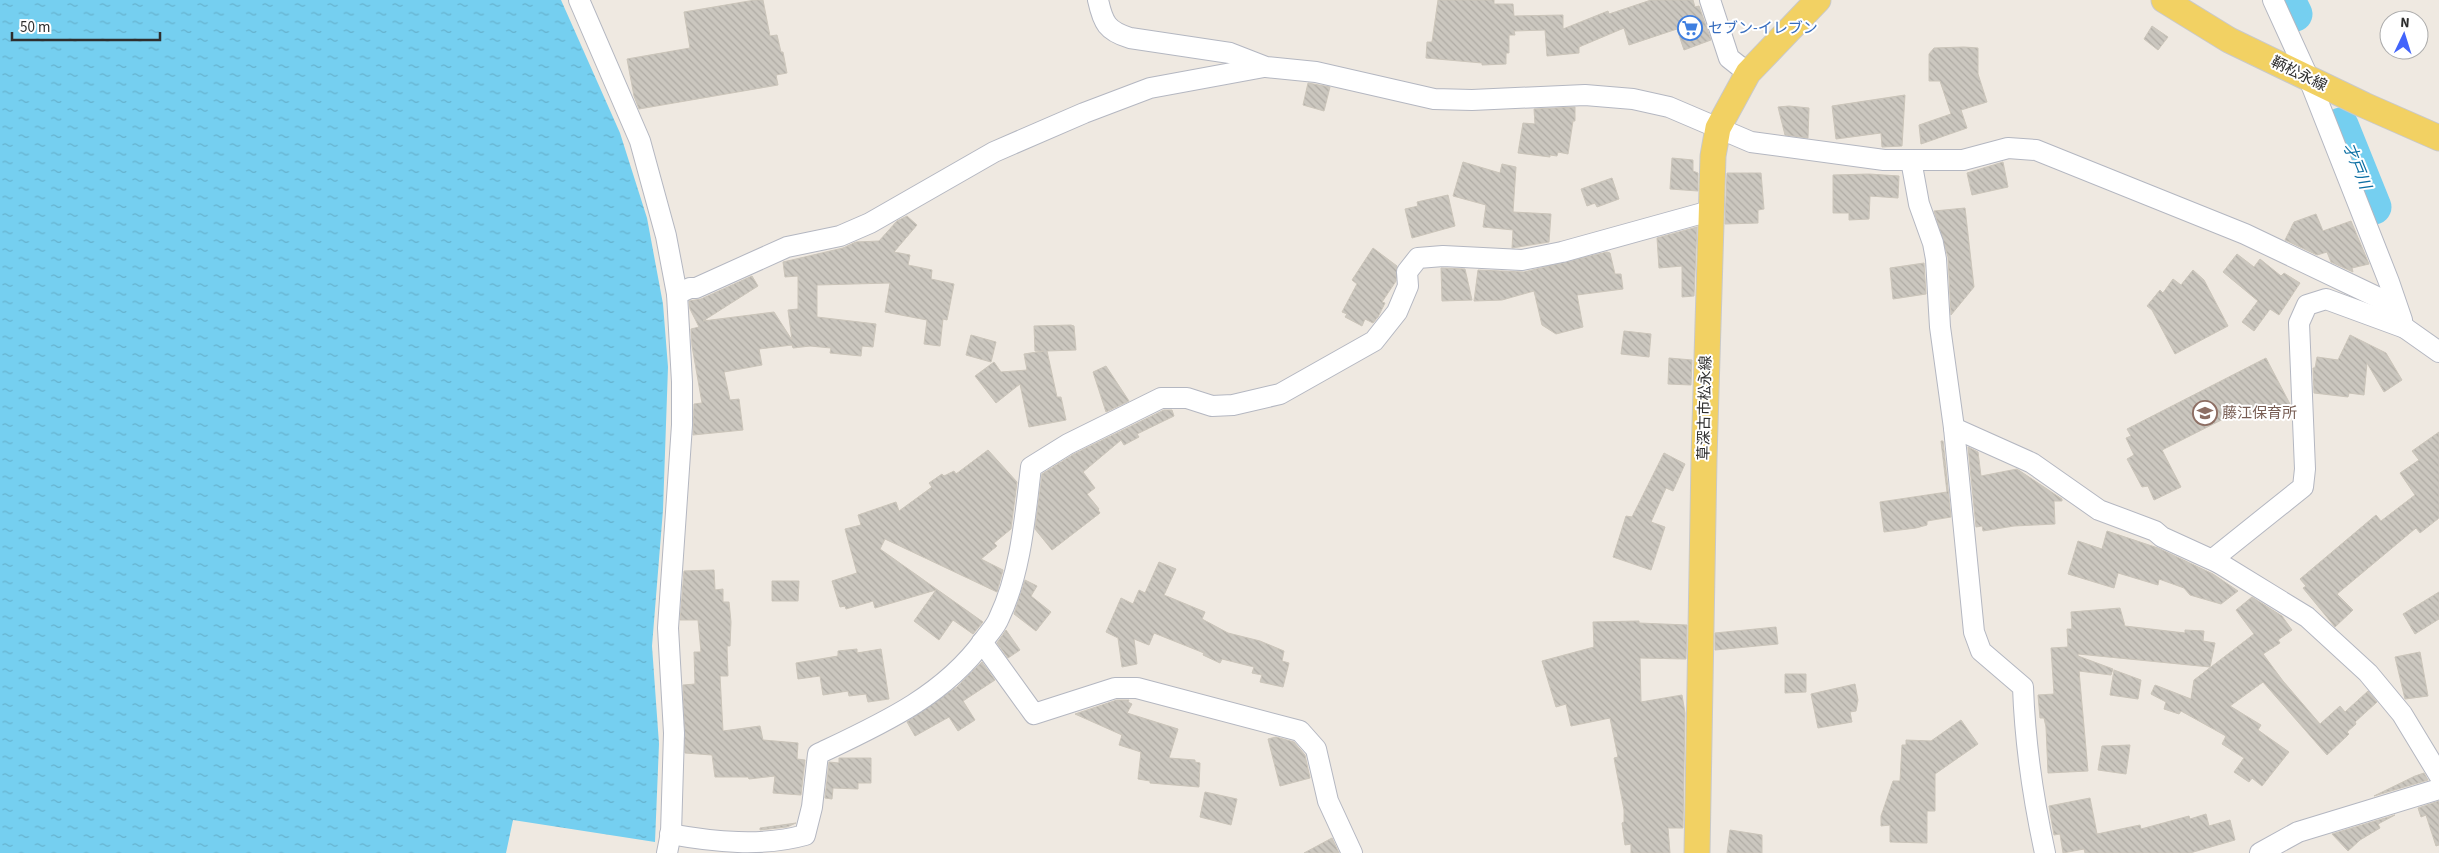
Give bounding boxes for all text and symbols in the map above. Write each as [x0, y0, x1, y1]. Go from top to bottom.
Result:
scale bar [12, 10, 160, 42]
north arrow [2379, 10, 2429, 60]
text: N [2399, 13, 2410, 33]
supermarket icon: セブン-イレブン [1677, 15, 1703, 41]
text: 50 m [20, 17, 50, 38]
place label: セブン-イレブン [1708, 18, 1818, 39]
street label: 鞆松永線 [2267, 51, 2331, 97]
water label: 才戸川 [2338, 140, 2377, 194]
street label: 草深古市松永線 [1694, 355, 1716, 461]
school or university icon: 藤江保育所 [2192, 400, 2218, 426]
place label: 藤江保育所 [2222, 403, 2297, 424]

